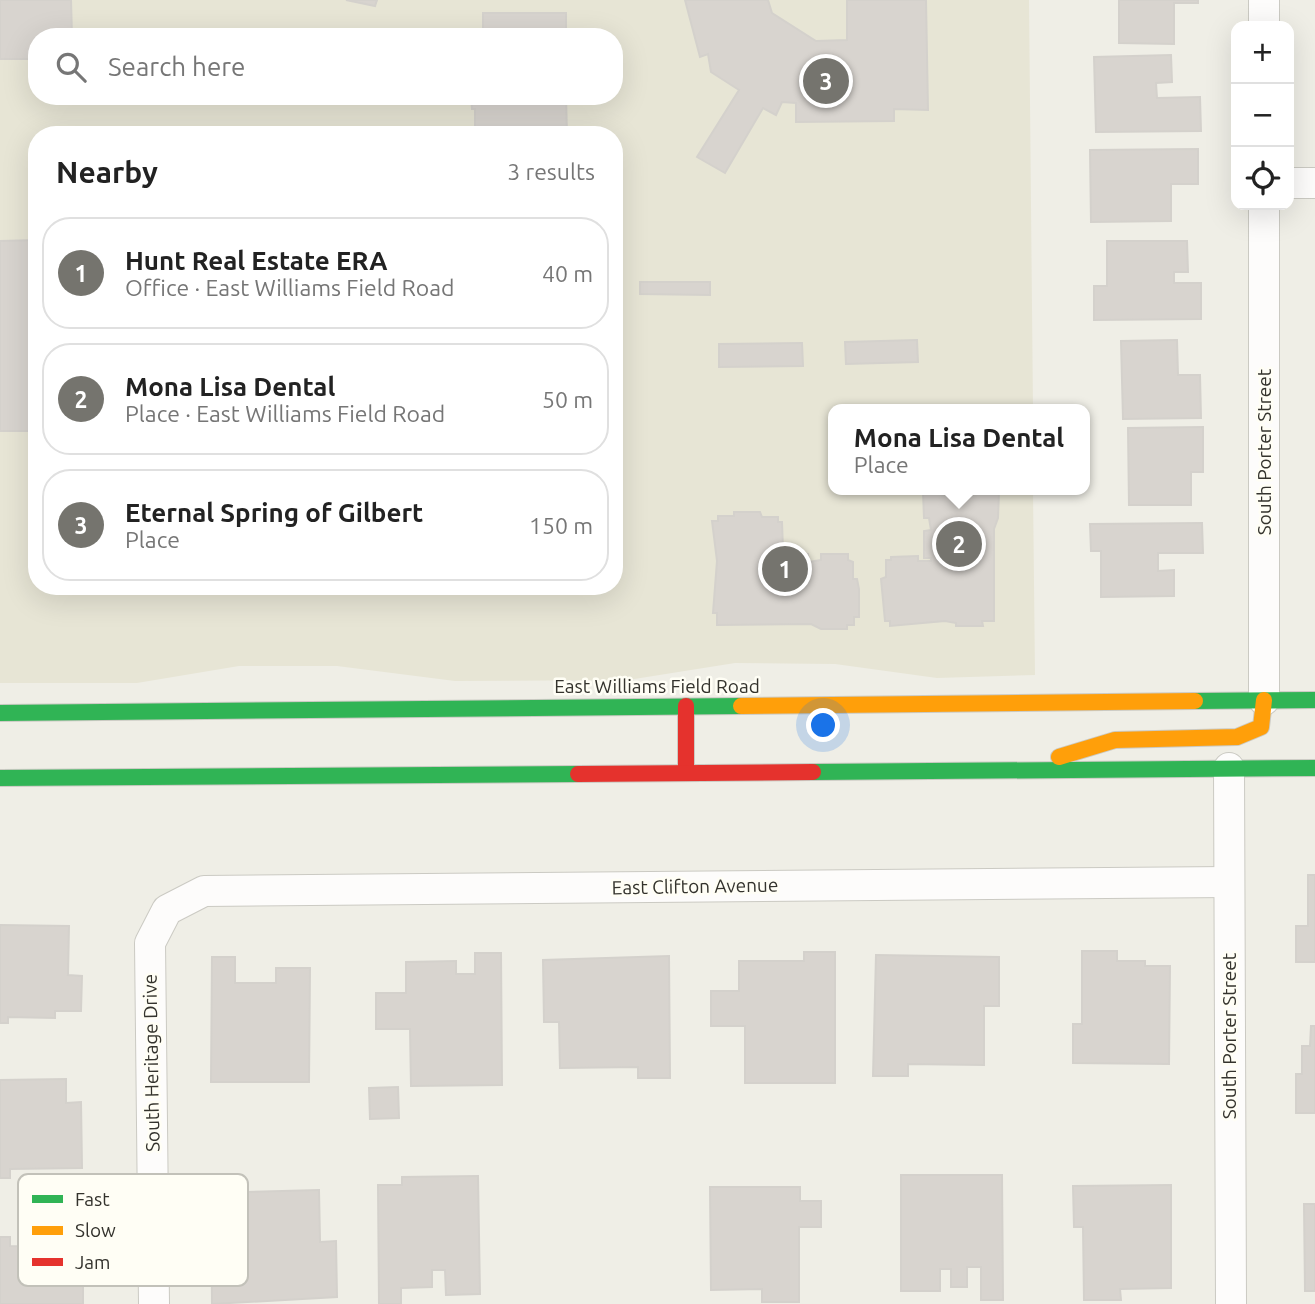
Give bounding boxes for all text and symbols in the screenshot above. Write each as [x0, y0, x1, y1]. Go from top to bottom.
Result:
map controls [1231, 21, 1294, 210]
button: + [1231, 21, 1294, 84]
search box [28, 28, 623, 105]
icon: search [52, 48, 90, 86]
text: Search here [108, 52, 245, 81]
pin: 3 [803, 55, 849, 107]
button: − [1231, 84, 1294, 147]
button: locate [1231, 147, 1294, 210]
text: Nearby [56, 155, 158, 189]
text: 3 results [507, 159, 595, 184]
text: Hunt Real Estate ERA [125, 246, 388, 275]
text: 1 [75, 261, 87, 286]
text: 40 m [542, 261, 593, 286]
text: Office · East Williams Field Road [125, 275, 455, 300]
street label: South Porter Street [1253, 368, 1275, 535]
text: Mona Lisa Dental [125, 372, 335, 401]
text: 2 [75, 387, 87, 412]
text: 50 m [542, 387, 593, 412]
text: Place · East Williams Field Road [125, 401, 445, 426]
popup [828, 404, 1090, 495]
text: Mona Lisa Dental [854, 423, 1064, 452]
text: Place [854, 452, 909, 477]
text: Eternal Spring of Gilbert [125, 498, 423, 527]
text: 3 [75, 513, 87, 538]
text: 150 m [529, 513, 593, 538]
pin: 2 [936, 518, 982, 570]
text: Place [125, 527, 180, 552]
pin: 1 [762, 543, 808, 595]
street label: East Williams Field Road [554, 675, 760, 697]
your location [806, 708, 840, 742]
street label: East Clifton Avenue [611, 874, 779, 898]
street label: South Porter Street [1218, 952, 1240, 1119]
street label: South Heritage Drive [138, 974, 164, 1152]
legend [18, 1174, 248, 1286]
text: Fast [75, 1188, 110, 1210]
text: Slow [75, 1219, 116, 1241]
text: Jam [75, 1251, 111, 1273]

